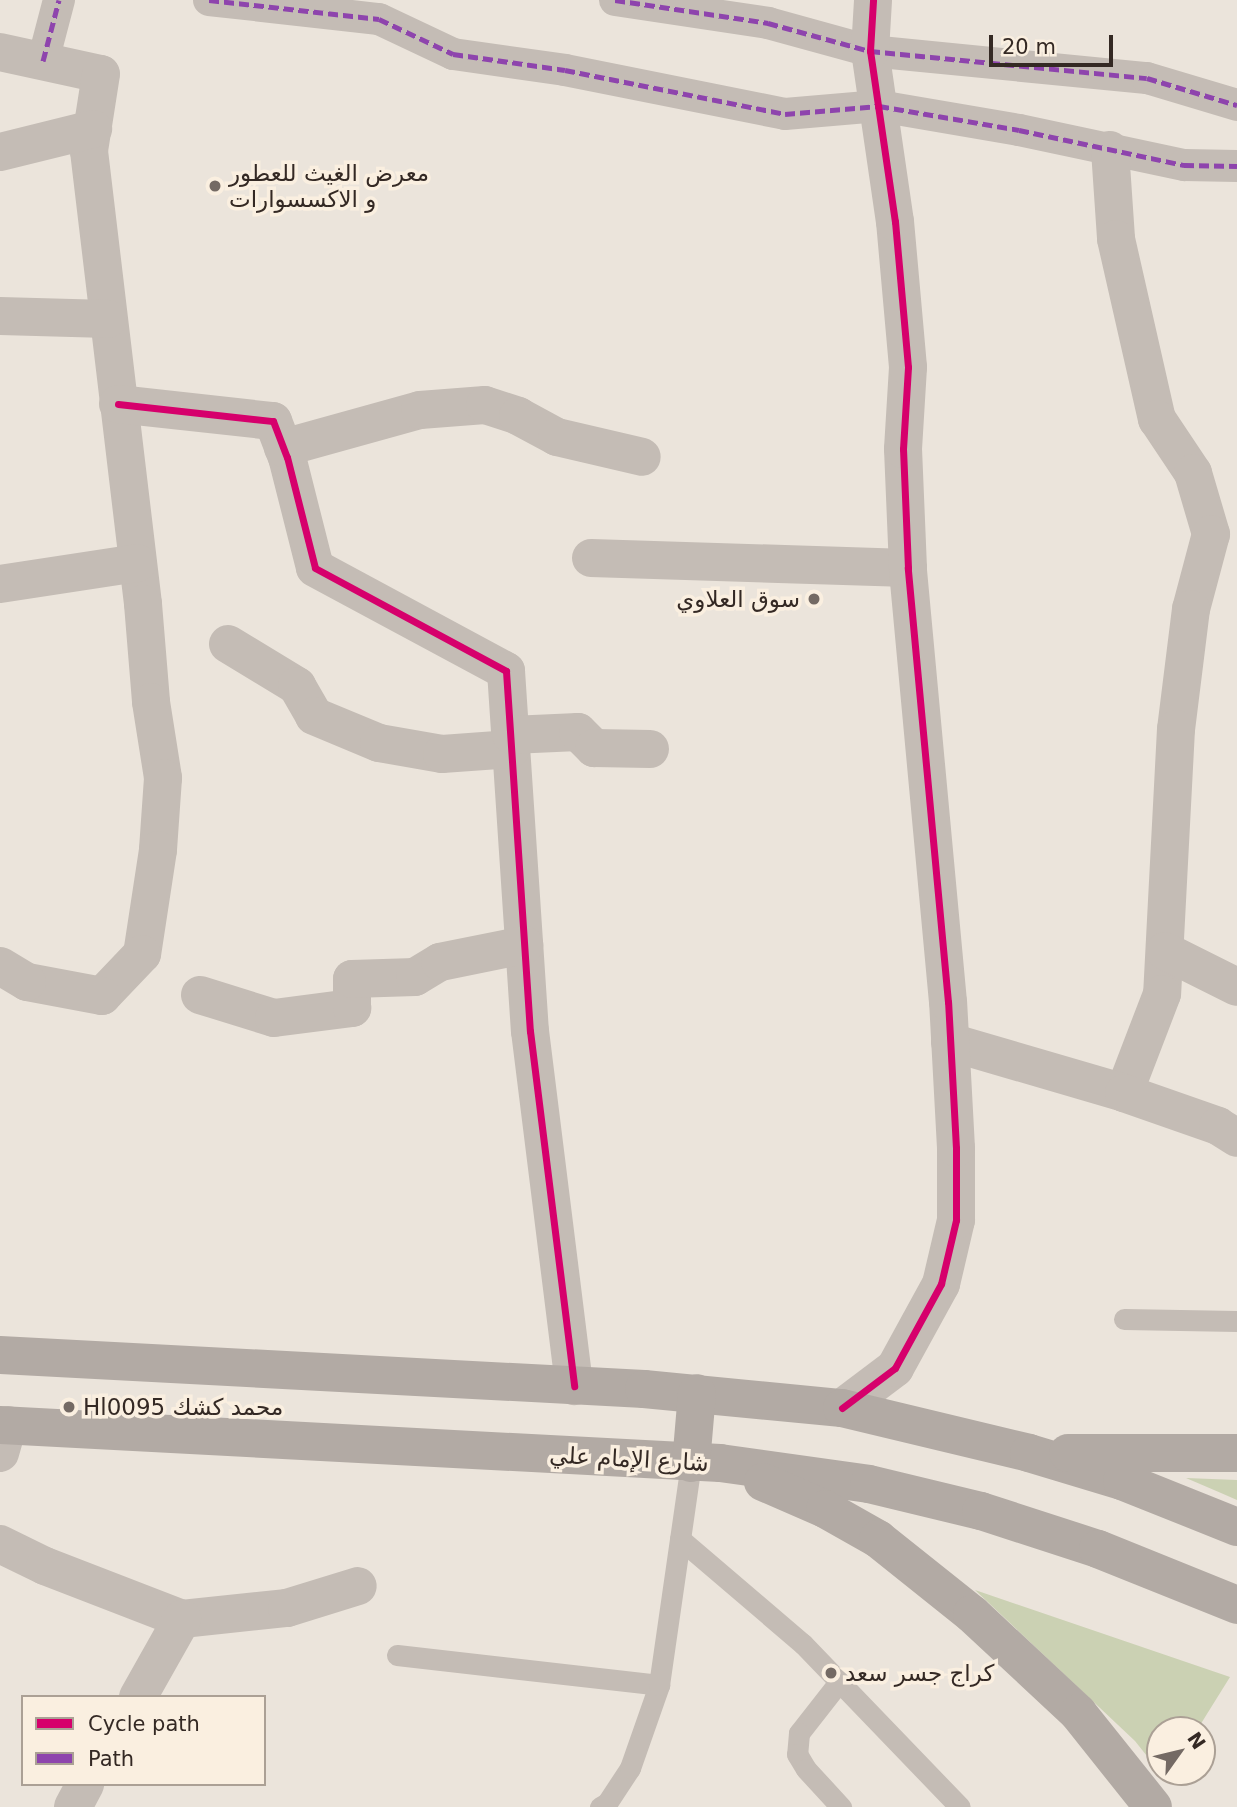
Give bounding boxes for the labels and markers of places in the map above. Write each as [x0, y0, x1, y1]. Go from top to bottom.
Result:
place label: معرض الغيث للعطور و الاكسسوارات [229, 159, 429, 213]
marker: معرض الغيث للعطور و الاكسسوارات [207, 178, 223, 194]
place label: سوق العلاوي [676, 585, 800, 613]
marker: سوق العلاوي [806, 591, 822, 607]
place label: Hl0095 محمد كشك [83, 1393, 283, 1421]
marker: Hl0095 محمد كشك [61, 1399, 77, 1415]
place label: كراج جسر سعد [845, 1659, 994, 1687]
marker: كراج جسر سعد [823, 1665, 839, 1681]

